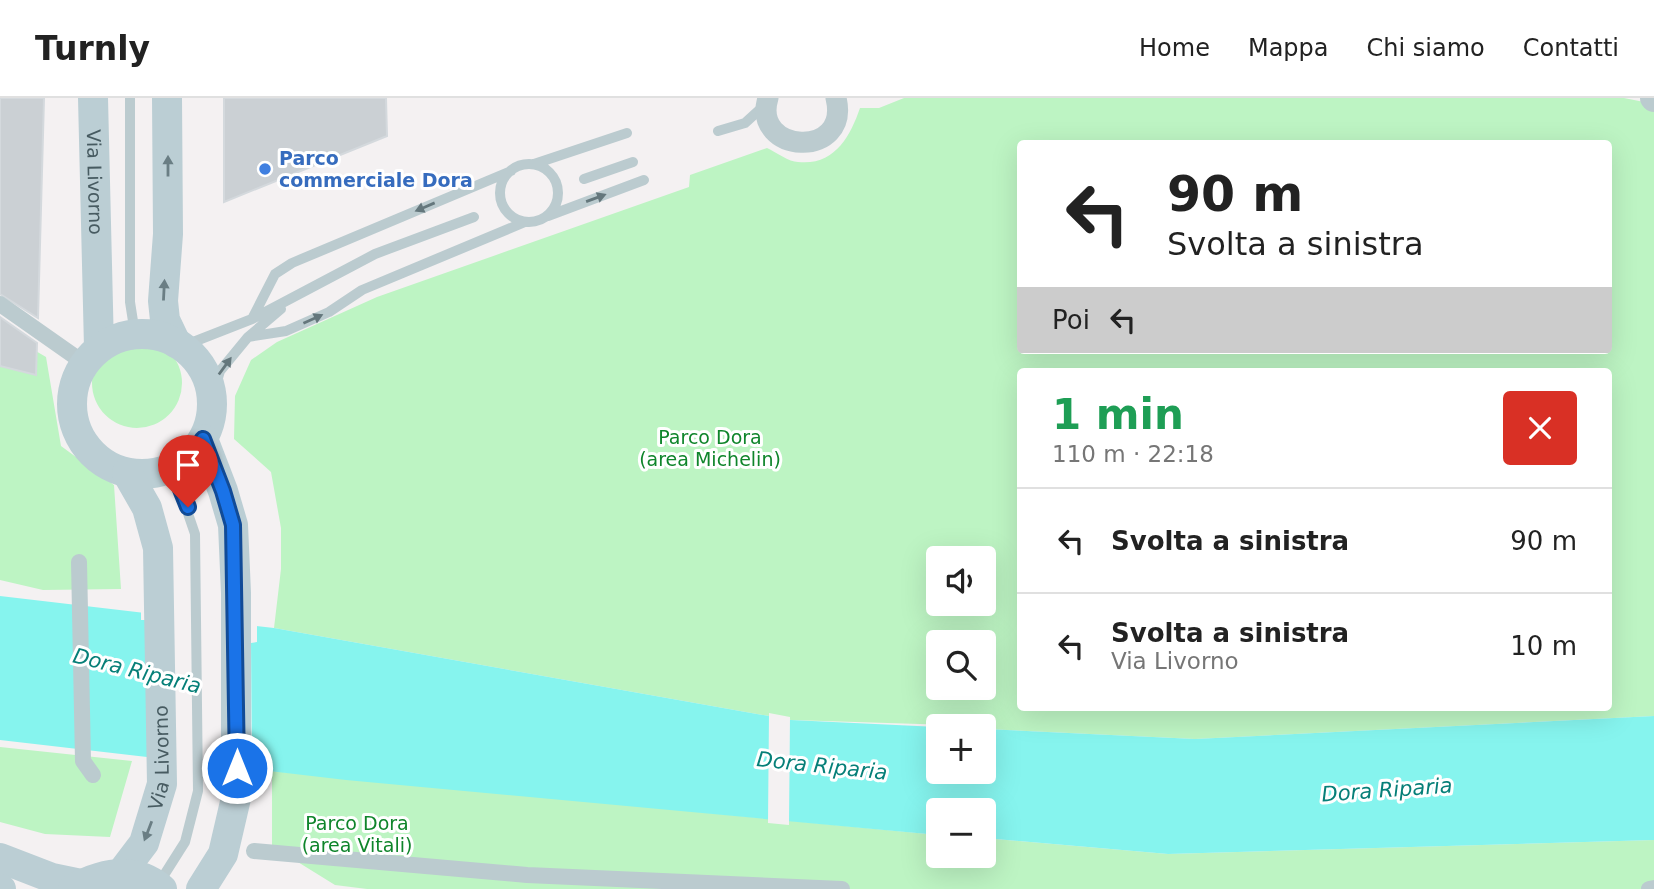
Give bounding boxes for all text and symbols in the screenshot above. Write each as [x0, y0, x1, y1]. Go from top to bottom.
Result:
text: Turnly [35, 29, 150, 68]
text: Home [1139, 34, 1210, 62]
text: Mappa [1248, 34, 1329, 62]
text: Chi siamo [1367, 34, 1485, 62]
text: Contatti [1523, 34, 1619, 62]
street label: Via Livorno [83, 129, 107, 235]
place label: Parco commerciale Dora [279, 147, 473, 191]
one-way arrow [162, 155, 173, 177]
marker: Parco commerciale Dora [257, 161, 273, 177]
text: 90 m [1167, 166, 1303, 223]
icon: left [1052, 168, 1143, 259]
one-way arrow [585, 192, 606, 203]
one-way arrow [415, 201, 435, 213]
text: Svolta a sinistra [1167, 225, 1424, 263]
one-way arrow [159, 279, 170, 301]
icon: left [1104, 301, 1142, 339]
text: Poi [1052, 305, 1090, 335]
one-way arrow [303, 313, 323, 325]
one-way arrow [218, 356, 232, 375]
text: 1 min [1052, 390, 1184, 439]
button: close [1503, 391, 1577, 465]
park label: Parco Dora (area Michelin) [639, 426, 781, 470]
pin [158, 435, 218, 507]
text: 110 m · 22:18 [1052, 441, 1214, 467]
icon: arrive [169, 446, 207, 484]
icon: left [1052, 522, 1090, 560]
text: Svolta a sinistra [1111, 526, 1349, 556]
text: 90 m [1510, 526, 1577, 556]
map controls [926, 546, 996, 868]
button: sound [926, 546, 996, 616]
text: Svolta a sinistra [1111, 618, 1349, 648]
icon: left [1052, 627, 1090, 665]
button: search [926, 630, 996, 700]
text: 10 m [1510, 631, 1577, 661]
water label: Dora Riparia [70, 643, 204, 699]
text: Via Livorno [1111, 648, 1239, 674]
street label: Via Livorno [144, 705, 173, 813]
button: + [926, 714, 996, 784]
position arrow [200, 731, 274, 805]
water label: Dora Riparia [756, 747, 888, 785]
water label: Dora Riparia [1321, 773, 1453, 807]
button: − [926, 798, 996, 868]
park label: Parco Dora (area Vitali) [302, 812, 412, 856]
one-way arrow [143, 821, 154, 842]

